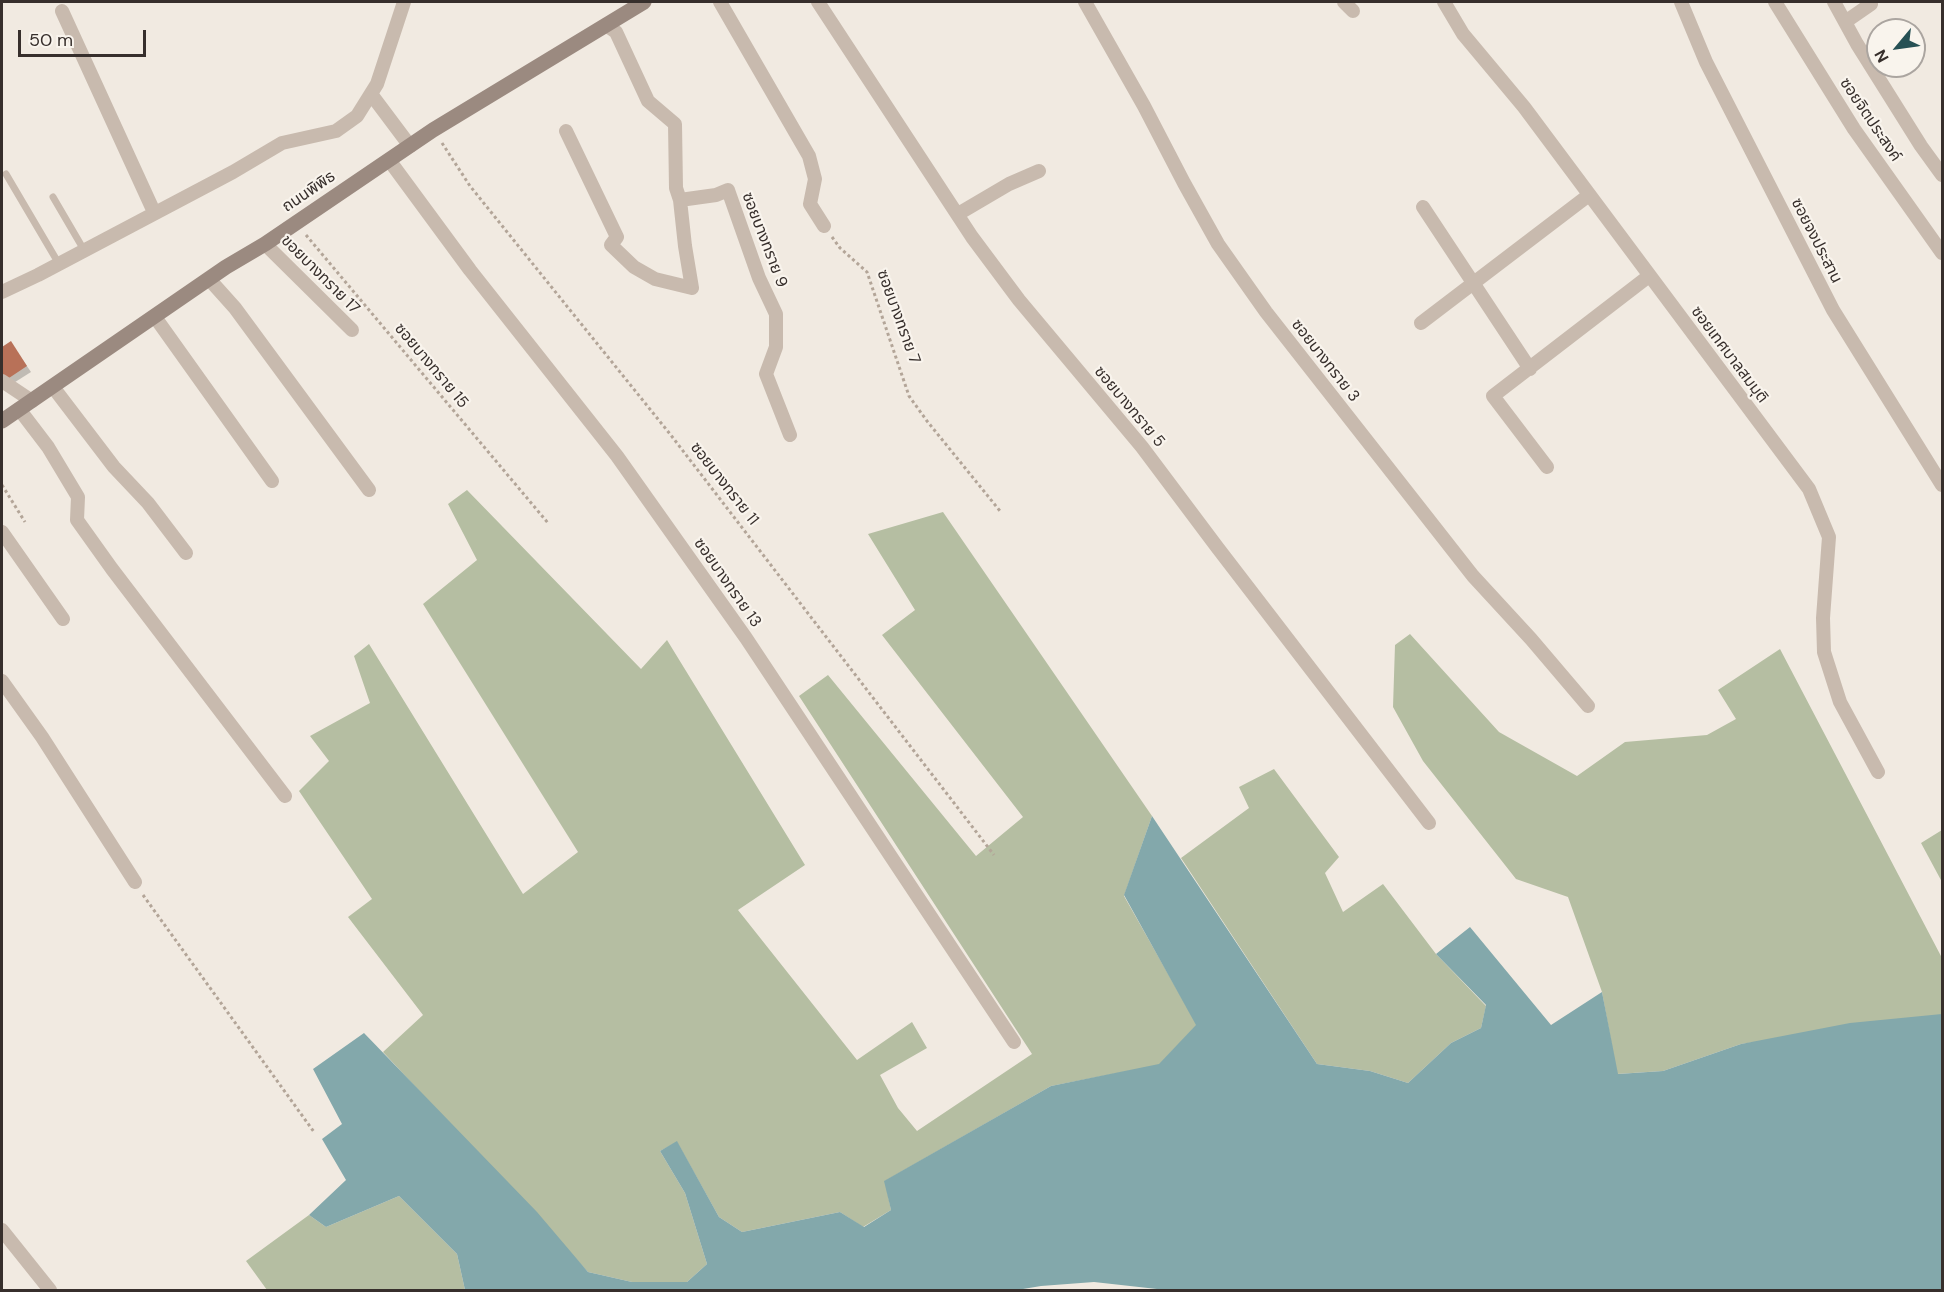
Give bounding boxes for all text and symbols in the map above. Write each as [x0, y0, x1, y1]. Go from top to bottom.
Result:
scale bar [21, 18, 148, 56]
north arrow [1866, 18, 1926, 78]
text: 50 m [29, 28, 73, 52]
text: N [1870, 46, 1894, 66]
street label: ซอยจิตประสงค์ [1835, 75, 1905, 165]
street label: ถนนพิพิธ [279, 167, 339, 217]
street label: ซอยบางทราย 9 [737, 190, 791, 290]
street label: ซอยจงประสาน [1786, 195, 1846, 287]
street label: ขอยบางทราย 17 [277, 232, 363, 318]
street label: ซอยบางทราย 7 [872, 267, 924, 367]
street label: ซอยเทศบาลสมมุติ [1686, 303, 1772, 407]
street label: ซอยบางทราย 3 [1287, 316, 1363, 406]
street label: ซอยบางทราย 15 [390, 320, 472, 412]
street label: ซอยบางทราย 5 [1090, 363, 1168, 451]
street label: ซอยบางทราย 11 [686, 439, 762, 529]
street label: ซอยบางทราย 13 [689, 535, 765, 631]

